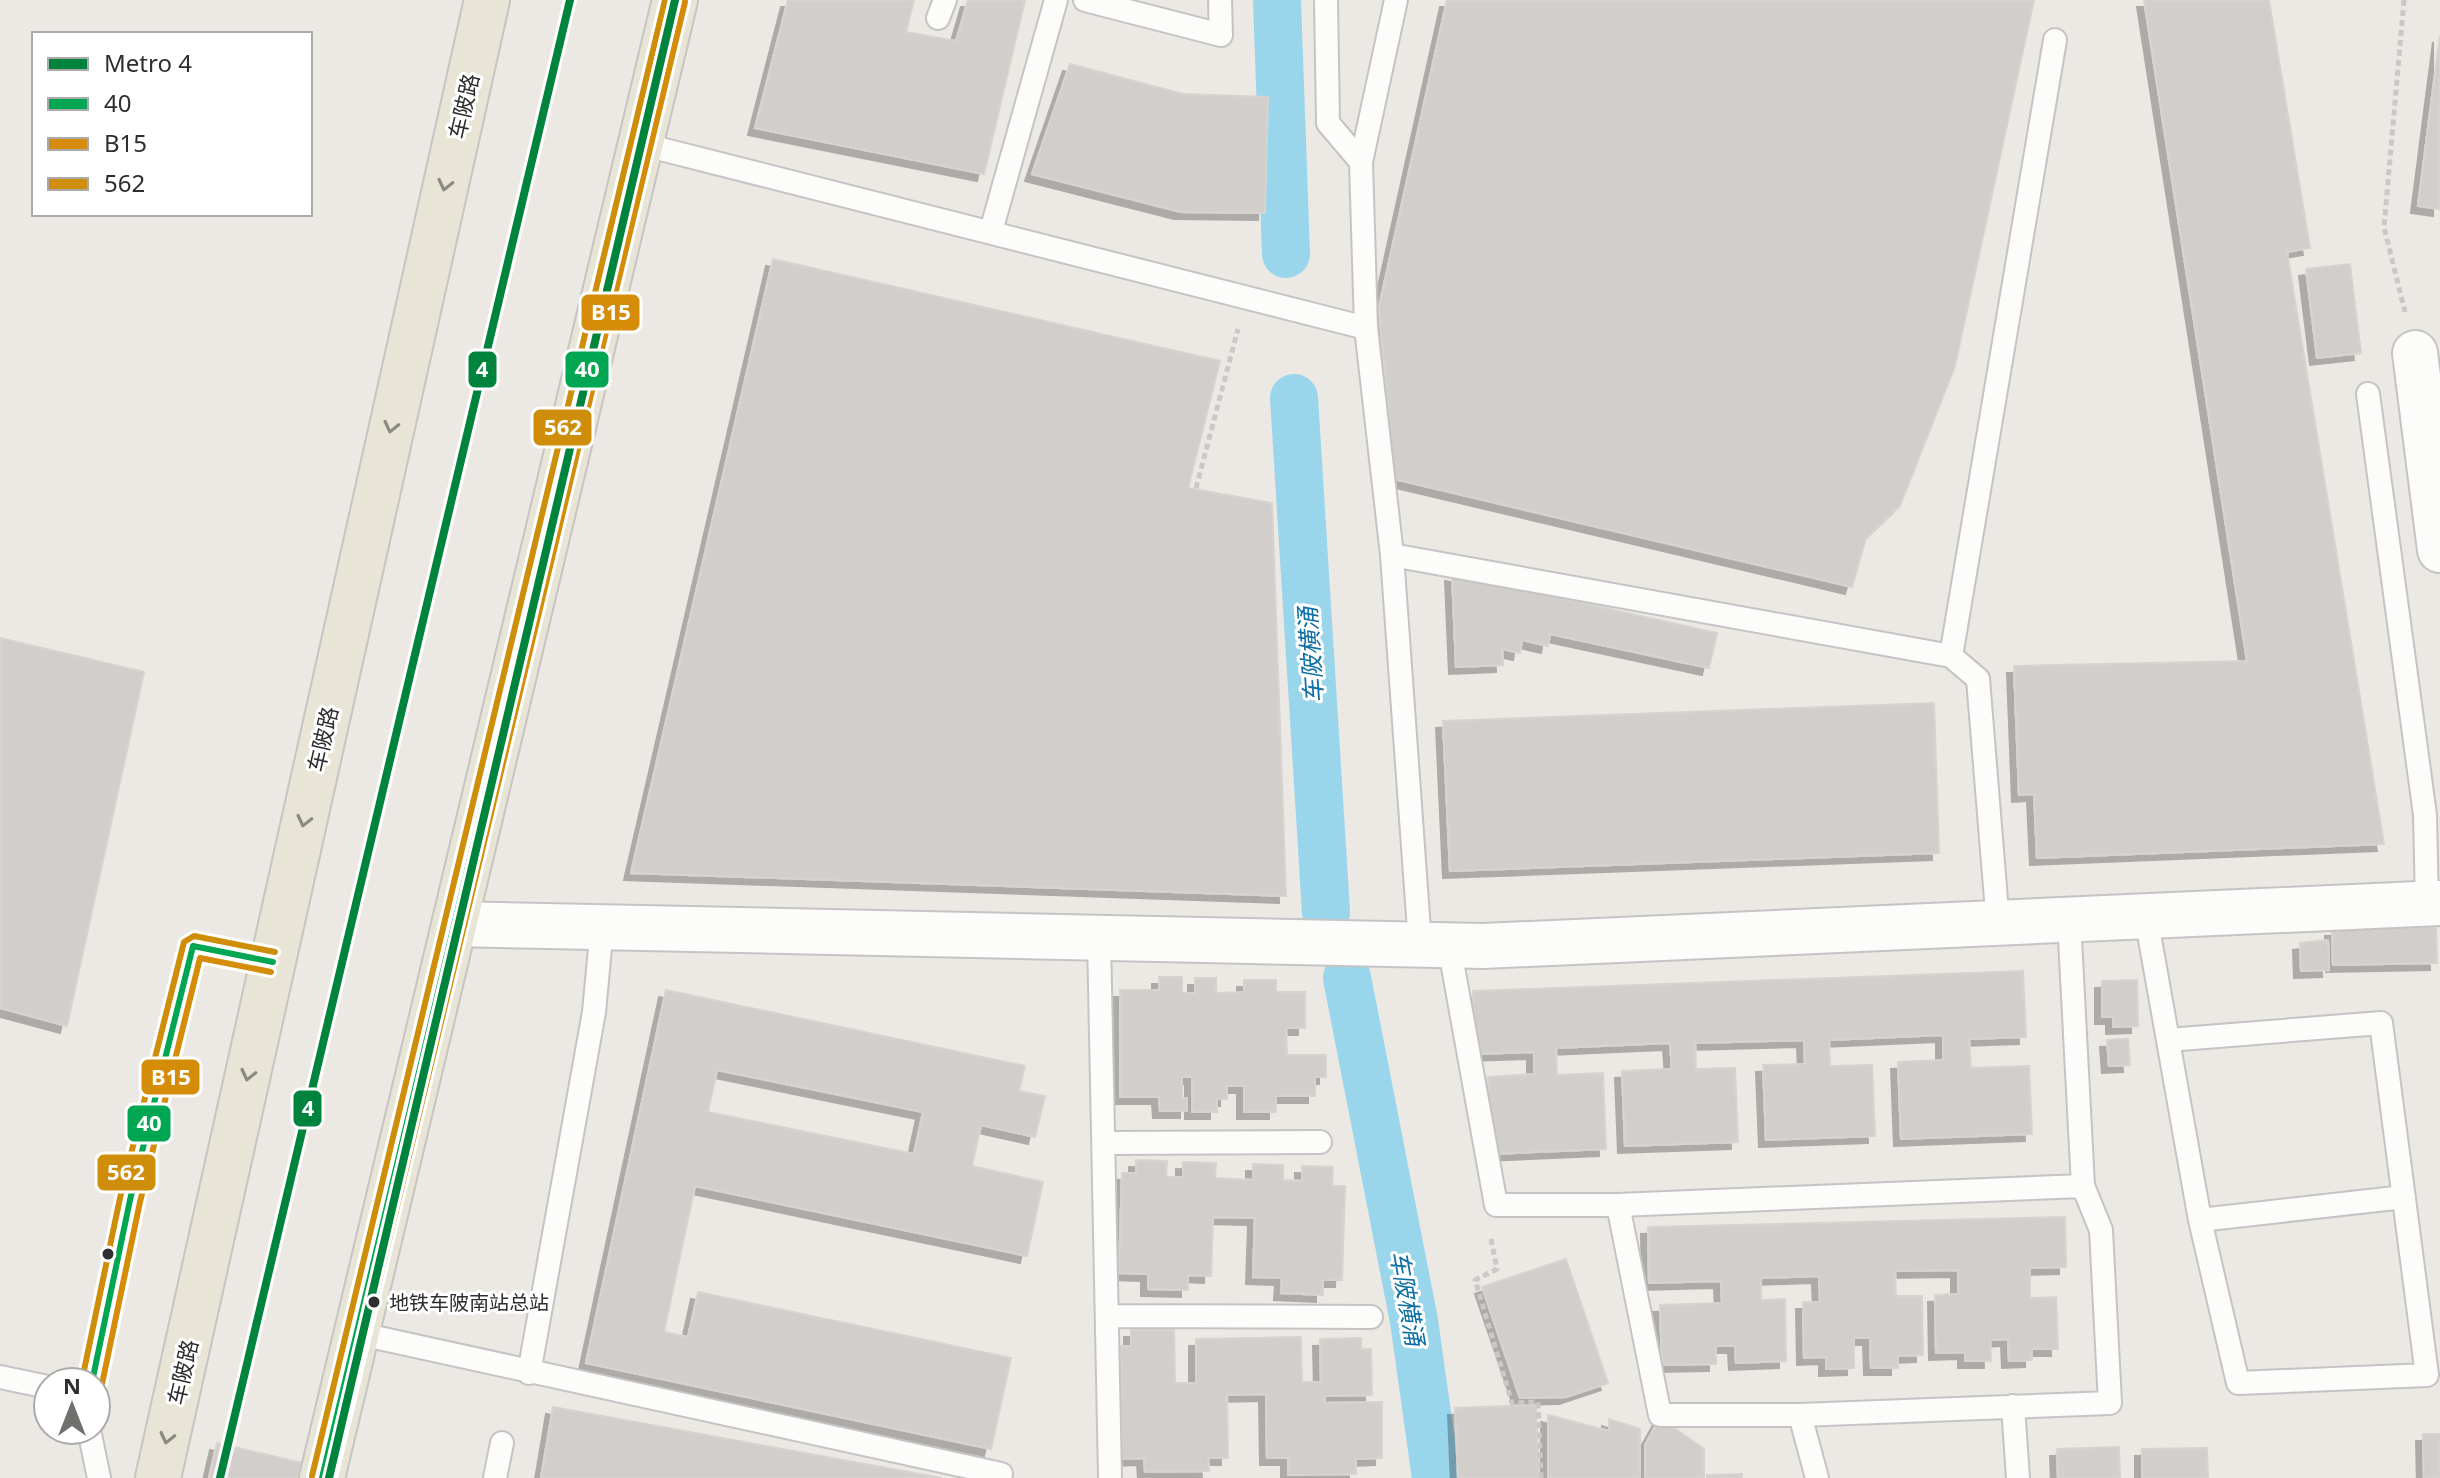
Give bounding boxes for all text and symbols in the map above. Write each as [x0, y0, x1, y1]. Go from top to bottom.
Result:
legend [32, 32, 312, 216]
text: Metro 4 [104, 46, 192, 79]
street label: 车陂路 [441, 70, 485, 142]
text: 40 [104, 86, 131, 119]
text: B15 [104, 126, 147, 159]
text: 562 [104, 166, 145, 199]
one-way arrow [437, 178, 454, 192]
line badge: B15 [580, 293, 641, 332]
text: B15 [591, 296, 631, 326]
line badge: 4 [467, 350, 498, 389]
line badge: 40 [564, 350, 610, 389]
text: 4 [476, 353, 489, 383]
text: 40 [574, 353, 600, 383]
line badge: 562 [532, 408, 593, 447]
text: 562 [544, 411, 582, 441]
one-way arrow [384, 420, 401, 434]
water label: 车陂横涌 [1290, 603, 1330, 704]
street label: 车陂路 [300, 703, 344, 775]
one-way arrow [296, 813, 313, 827]
line badge: B15 [140, 1058, 201, 1096]
text: B15 [151, 1061, 191, 1091]
one-way arrow [240, 1067, 257, 1081]
line badge: 4 [292, 1089, 323, 1128]
text: 4 [302, 1092, 315, 1122]
line badge: 40 [126, 1104, 172, 1143]
text: 40 [136, 1107, 162, 1137]
line badge: 562 [96, 1153, 157, 1192]
text: 562 [107, 1156, 145, 1186]
unlabelled marker [100, 1246, 116, 1262]
water label: 车陂横涌 [1383, 1248, 1433, 1351]
place label: 地铁车陂南站总站 [389, 1289, 549, 1316]
marker: 地铁车陂南站总站 [366, 1294, 382, 1310]
street label: 车陂路 [160, 1336, 204, 1408]
north arrow [32, 1366, 112, 1446]
text: N [63, 1370, 81, 1400]
one-way arrow [159, 1430, 176, 1444]

